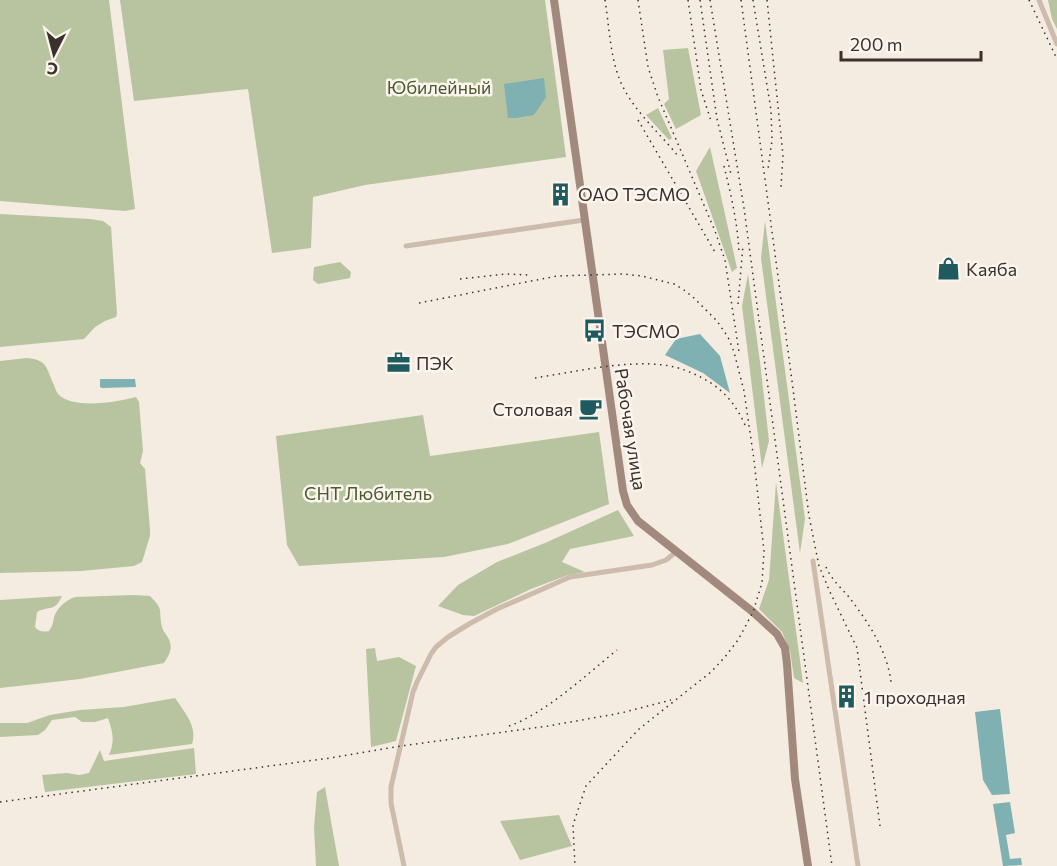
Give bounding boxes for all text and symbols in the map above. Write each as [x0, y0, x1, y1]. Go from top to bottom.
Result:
north arrow [24, 24, 84, 84]
scale bar [841, 24, 980, 62]
text: 200 m [850, 33, 903, 55]
text: С [46, 59, 59, 79]
park label: Юбилейный [387, 76, 491, 98]
building icon: ОАО ТЭСМО [547, 181, 573, 207]
place label: ОАО ТЭСМО [578, 183, 690, 205]
shop icon: Каяба [935, 256, 961, 282]
place label: Каяба [966, 258, 1017, 280]
bus stop icon: ТЭСМО [581, 318, 607, 344]
place label: ТЭСМО [612, 320, 680, 342]
office icon: ПЭК [385, 350, 411, 376]
place label: ПЭК [416, 352, 454, 374]
street label: Рабочая улица [610, 366, 652, 492]
cafe icon: Столовая [578, 396, 604, 422]
place label: Столовая [492, 398, 573, 420]
park label: СНТ Любитель [304, 482, 432, 504]
building icon: 1 проходная [833, 684, 859, 710]
place label: 1 проходная [864, 686, 966, 708]

